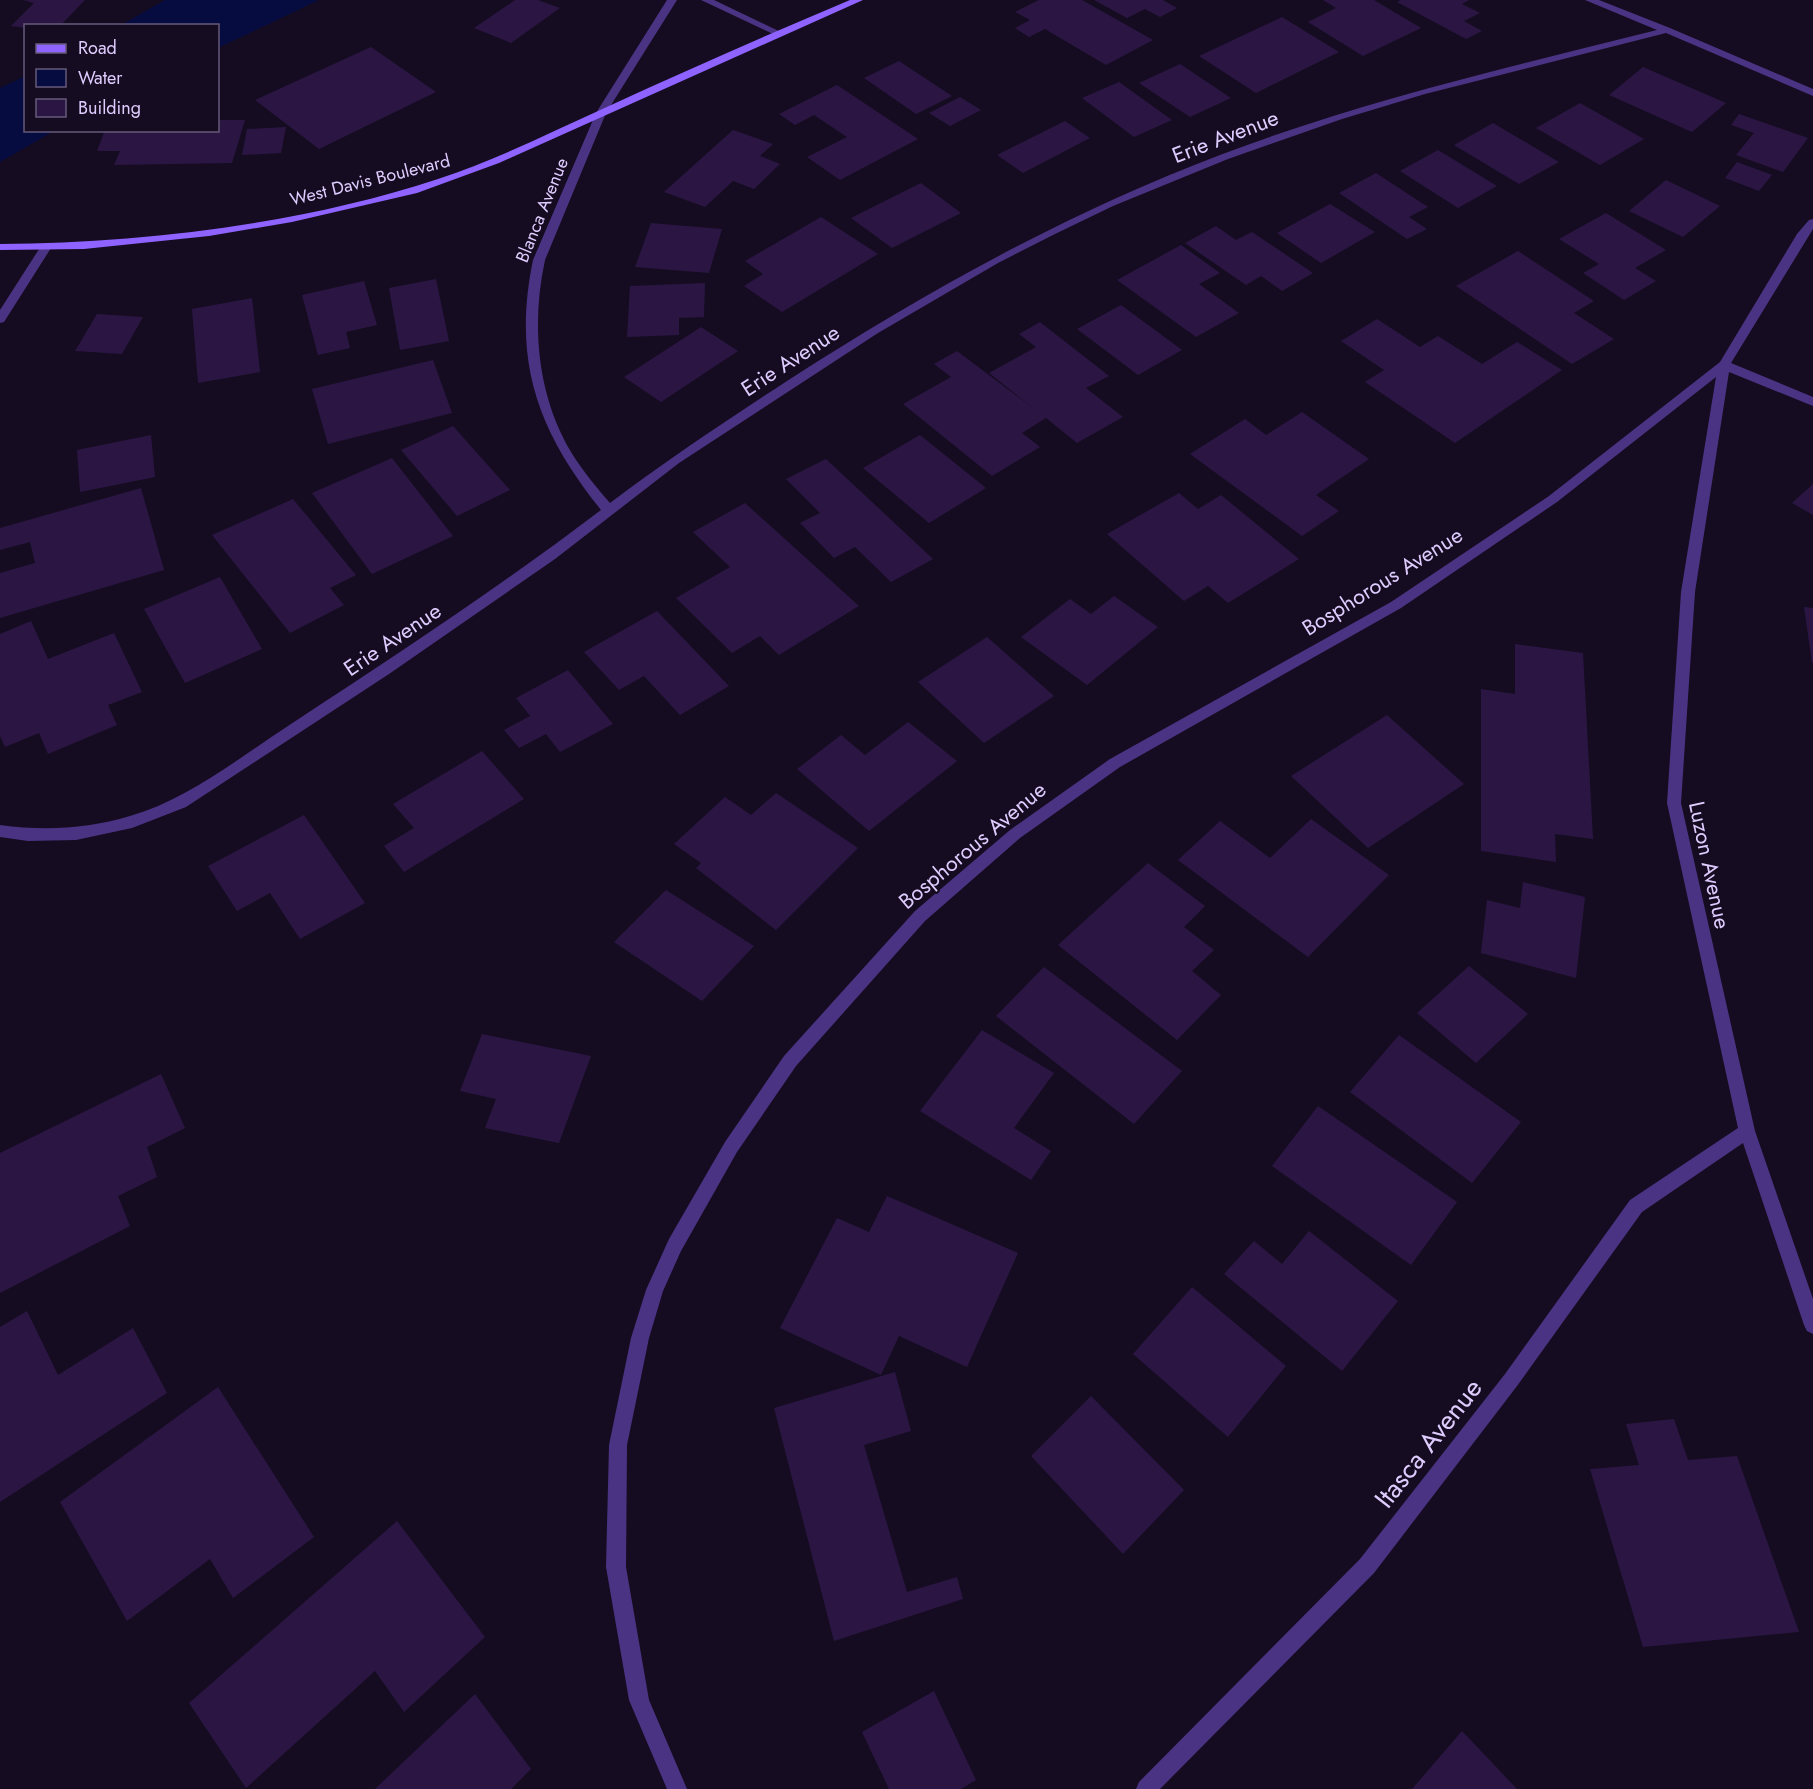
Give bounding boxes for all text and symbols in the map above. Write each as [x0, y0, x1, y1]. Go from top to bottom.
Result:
legend [24, 24, 219, 132]
text: Road [78, 35, 117, 61]
text: Water [78, 65, 123, 91]
text: Building [78, 95, 141, 121]
street label: Erie Avenue [1167, 101, 1283, 171]
street label: West Davis Boulevard [287, 148, 453, 212]
street label: Blanca Avenue [509, 154, 575, 266]
street label: Erie Avenue [734, 316, 846, 404]
street label: Bosphorous Avenue [1295, 519, 1469, 643]
street label: Erie Avenue [337, 594, 447, 684]
street label: Bosphorous Avenue [891, 774, 1053, 916]
street label: Luzon Avenue [1681, 798, 1739, 932]
street label: Itasca Avenue [1365, 1370, 1491, 1516]

